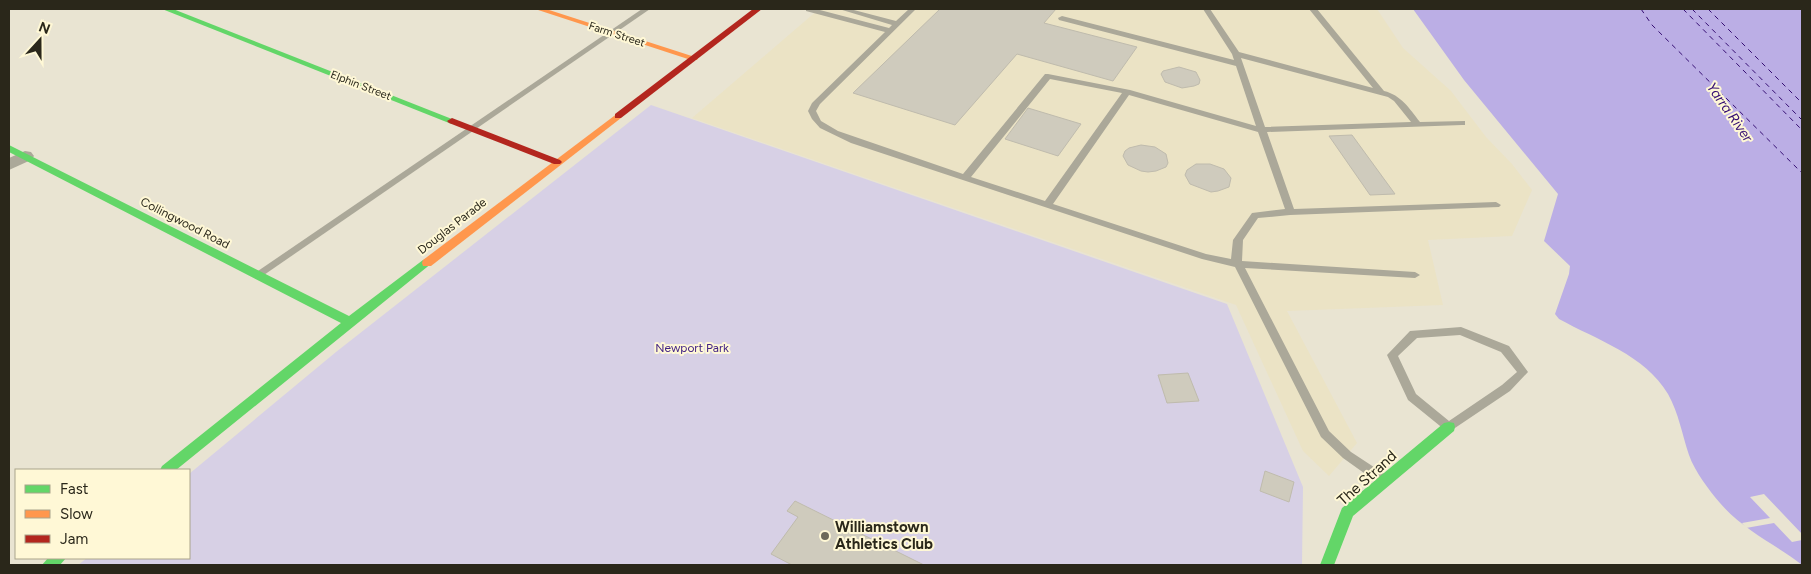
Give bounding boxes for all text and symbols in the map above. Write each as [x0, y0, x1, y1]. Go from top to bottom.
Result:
north arrow [15, 15, 65, 65]
text: N [36, 18, 53, 38]
street label: Farm Street [587, 19, 646, 50]
street label: Elphin Street [329, 68, 393, 103]
water label: Yarra River [1703, 79, 1757, 146]
street label: Collingwood Road [138, 194, 232, 252]
street label: Douglas Parade [415, 195, 489, 257]
park label: Newport Park [655, 341, 729, 355]
street label: The Strand [1334, 447, 1400, 509]
legend [15, 469, 190, 559]
text: Fast [60, 480, 89, 498]
text: Slow [60, 505, 93, 523]
place label: Williamstown Athletics Club [835, 518, 933, 553]
text: Jam [60, 530, 88, 548]
marker: Williamstown Athletics Club [819, 530, 831, 542]

